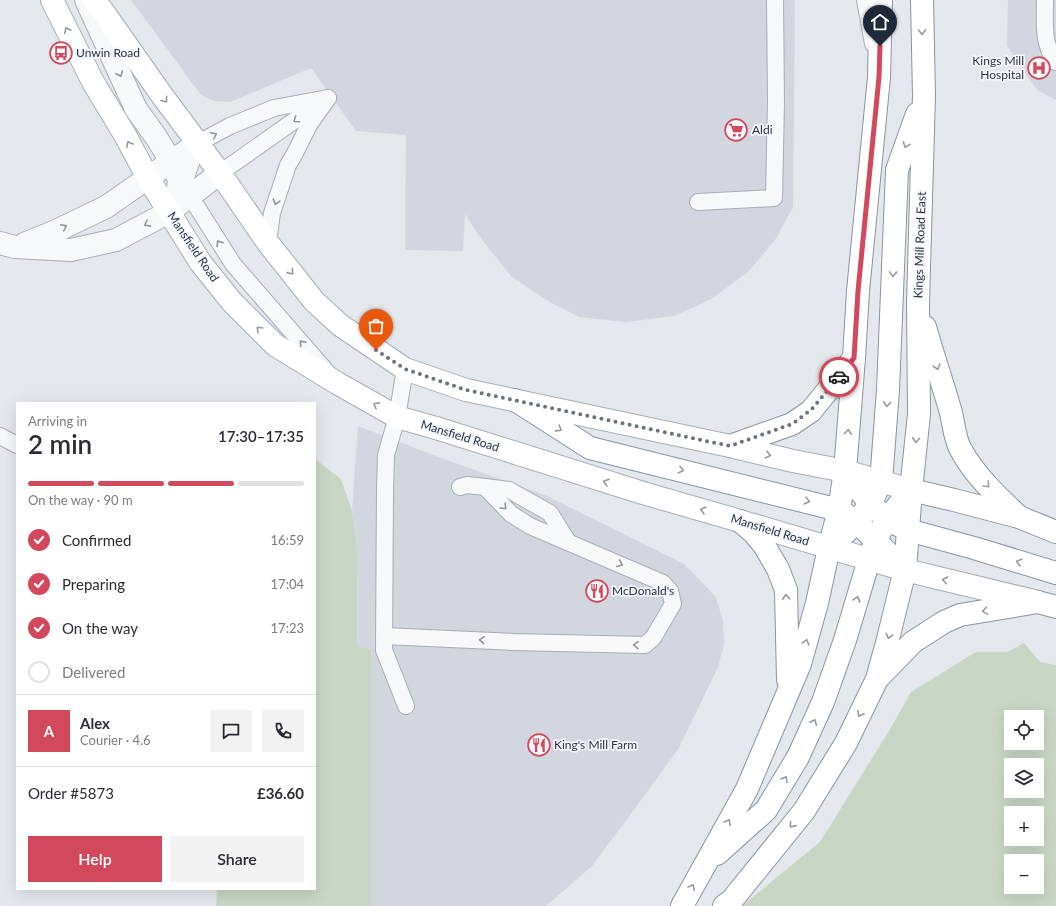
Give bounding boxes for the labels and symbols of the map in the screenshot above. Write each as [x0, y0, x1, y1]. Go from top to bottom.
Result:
pin [863, 5, 897, 46]
one-way arrow [64, 26, 72, 34]
one-way arrow [918, 29, 926, 35]
bus stop icon: Unwin Road [48, 40, 74, 66]
place label: Unwin Road [76, 45, 140, 60]
place label: Kings Mill Hospital [972, 53, 1024, 82]
hospital icon: Kings Mill Hospital [1026, 55, 1052, 81]
one-way arrow [115, 69, 123, 77]
one-way arrow [160, 96, 168, 103]
one-way arrow [293, 115, 300, 122]
supermarket icon: Aldi [723, 117, 749, 143]
place label: Aldi [752, 122, 773, 137]
one-way arrow [210, 132, 217, 139]
one-way arrow [127, 140, 134, 148]
one-way arrow [902, 142, 911, 149]
street label: Kings Mill Road East [910, 191, 929, 299]
one-way arrow [272, 199, 281, 206]
street label: Mansfield Road [164, 209, 222, 285]
one-way arrow [144, 219, 151, 227]
one-way arrow [60, 224, 68, 232]
one-way arrow [216, 240, 224, 247]
one-way arrow [286, 267, 293, 274]
one-way arrow [889, 271, 897, 277]
pin [359, 309, 393, 350]
one-way arrow [256, 326, 264, 334]
one-way arrow [299, 340, 306, 348]
courier [819, 357, 859, 397]
one-way arrow [932, 363, 941, 370]
one-way arrow [883, 401, 892, 407]
one-way arrow [373, 403, 380, 410]
street label: Mansfield Road [419, 416, 501, 455]
one-way arrow [555, 424, 562, 431]
one-way arrow [843, 429, 852, 435]
one-way arrow [912, 437, 921, 443]
one-way arrow [764, 450, 771, 458]
one-way arrow [678, 466, 684, 474]
one-way arrow [602, 478, 609, 487]
one-way arrow [982, 480, 990, 488]
one-way arrow [804, 497, 811, 505]
one-way arrow [499, 502, 507, 510]
one-way arrow [699, 506, 706, 515]
street label: Mansfield Road [729, 510, 811, 549]
one-way arrow [1015, 558, 1022, 567]
one-way arrow [616, 560, 623, 568]
one-way arrow [942, 576, 948, 584]
restaurant icon: McDonald's [584, 578, 610, 604]
place label: McDonald's [612, 583, 674, 598]
one-way arrow [782, 594, 791, 600]
one-way arrow [852, 596, 861, 603]
one-way arrow [982, 606, 988, 615]
one-way arrow [886, 632, 894, 639]
one-way arrow [479, 636, 485, 645]
one-way arrow [801, 639, 810, 646]
one-way arrow [633, 640, 639, 649]
one-way arrow [857, 710, 865, 718]
one-way arrow [809, 719, 817, 726]
restaurant icon: King's Mill Farm [526, 732, 552, 758]
place label: King's Mill Farm [554, 737, 637, 752]
one-way arrow [780, 776, 787, 783]
one-way arrow [723, 819, 731, 826]
one-way arrow [790, 821, 797, 828]
one-way arrow [687, 884, 694, 891]

